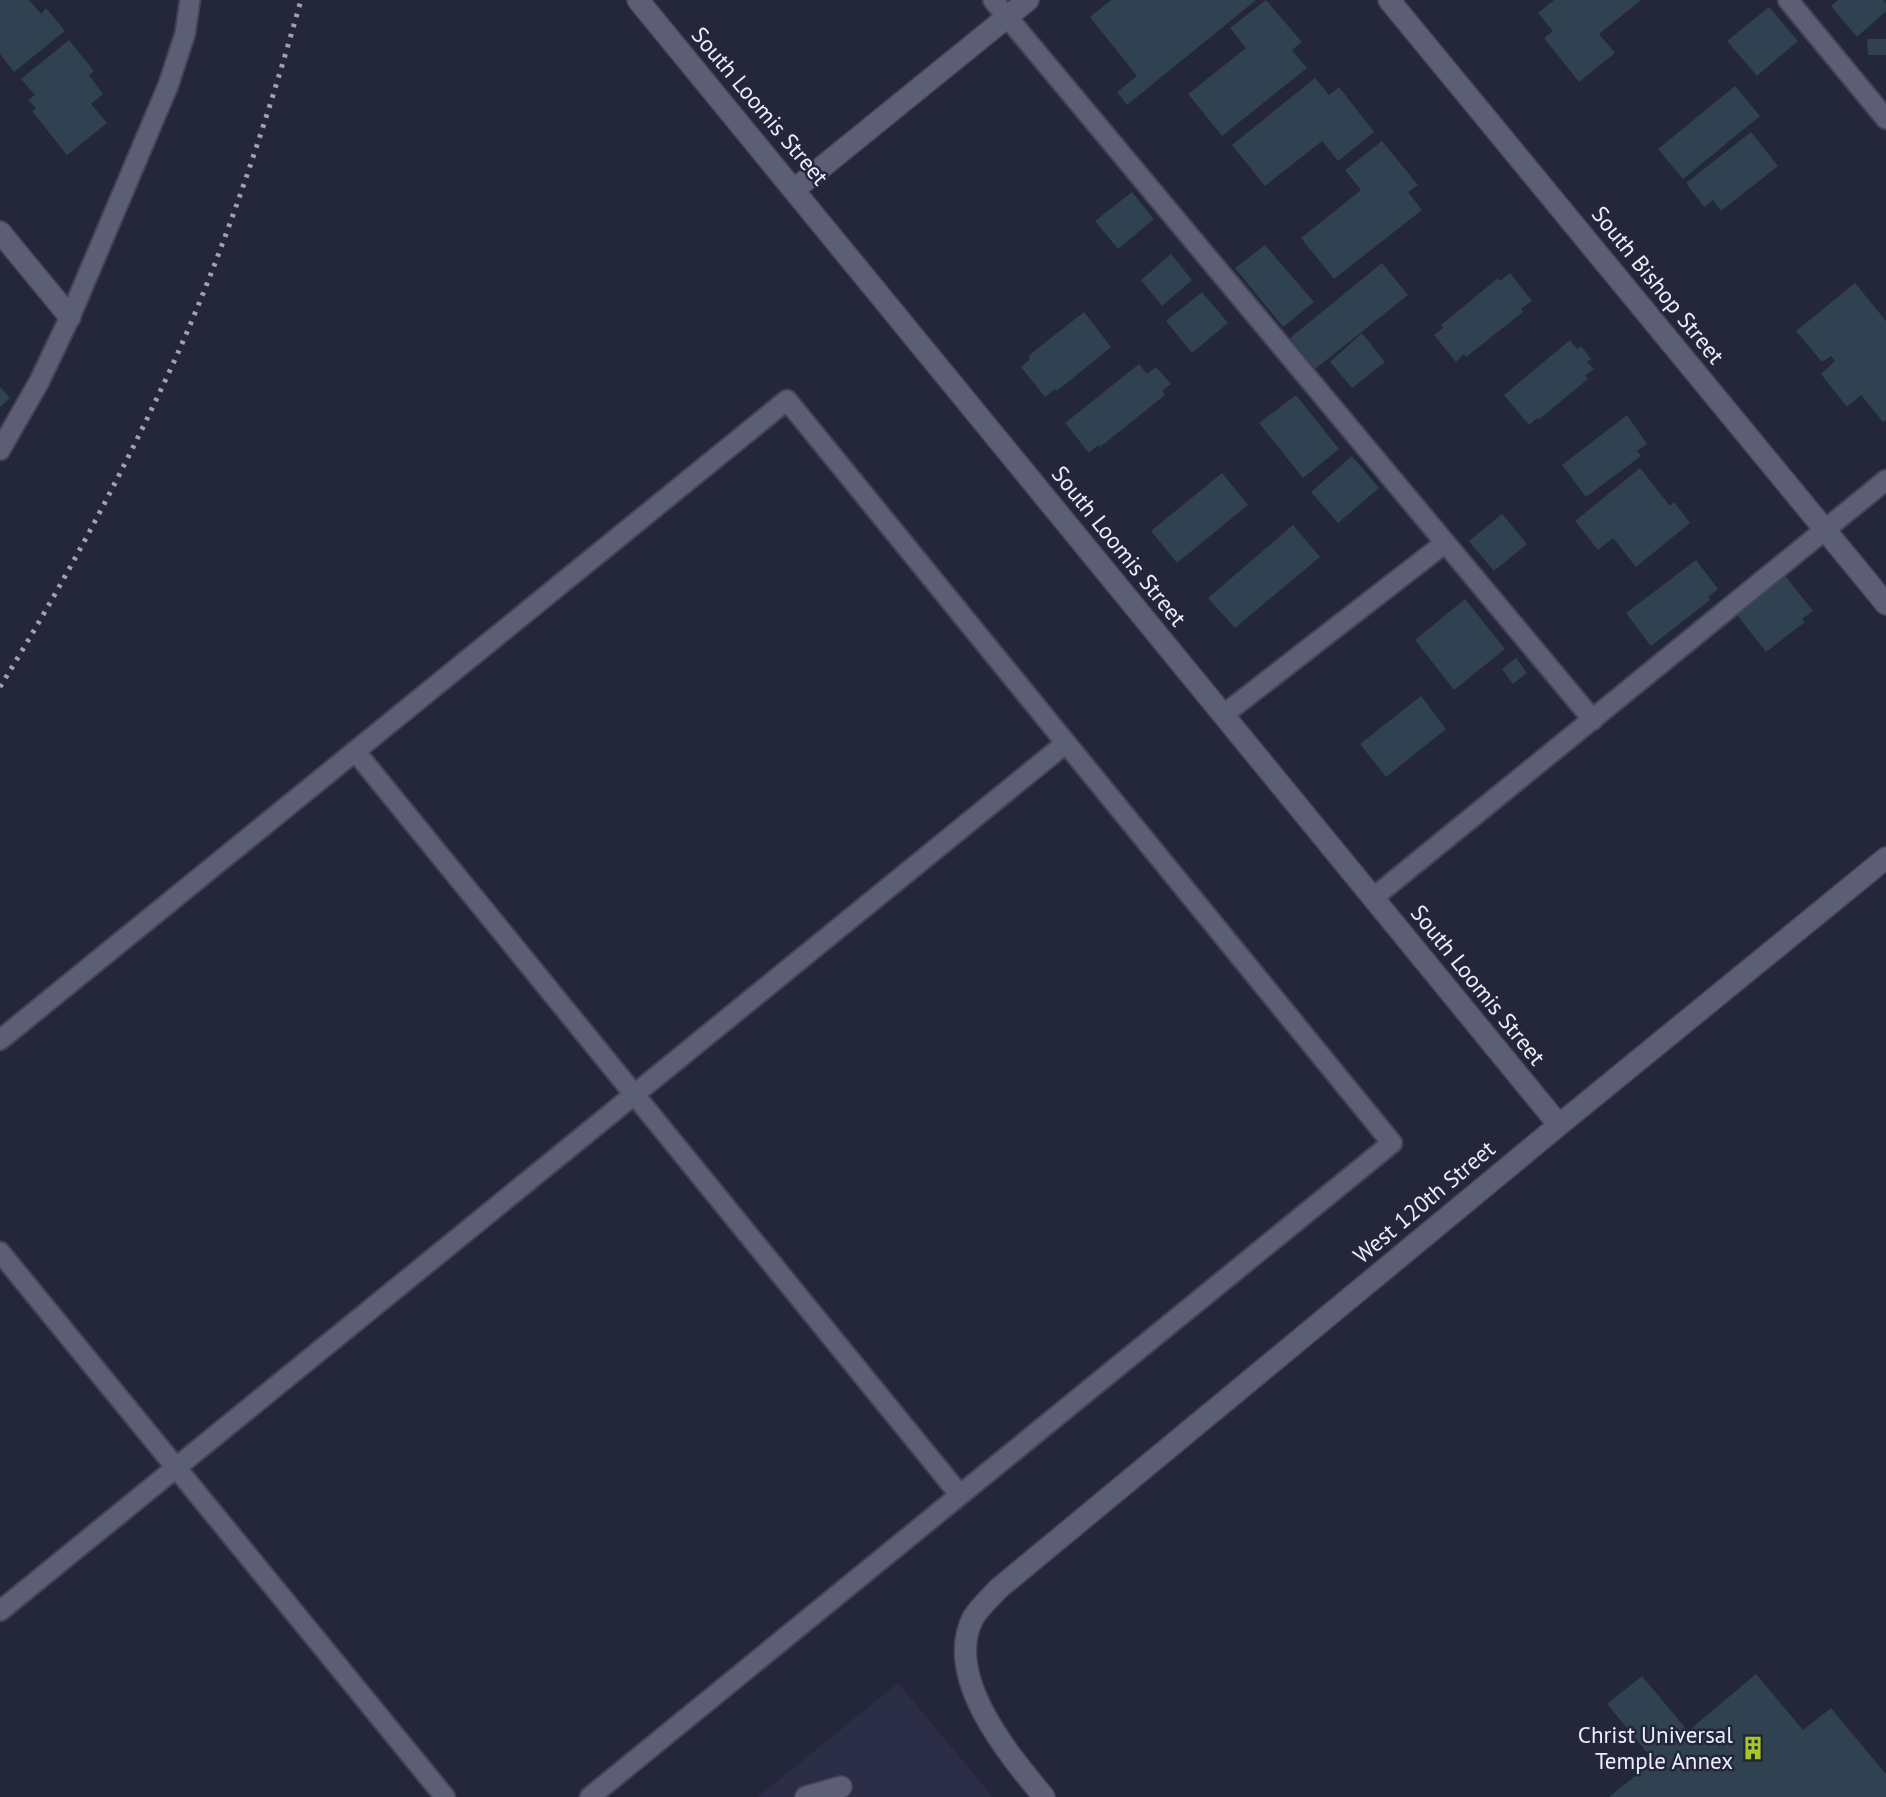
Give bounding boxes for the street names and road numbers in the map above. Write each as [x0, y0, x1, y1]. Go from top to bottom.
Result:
street label: South Loomis Street [686, 20, 835, 191]
street label: South Bishop Street [1586, 200, 1731, 370]
street label: South Loomis Street [1046, 460, 1193, 632]
street label: South Loomis Street [1405, 899, 1552, 1071]
street label: West 120th Street [1347, 1134, 1501, 1269]

